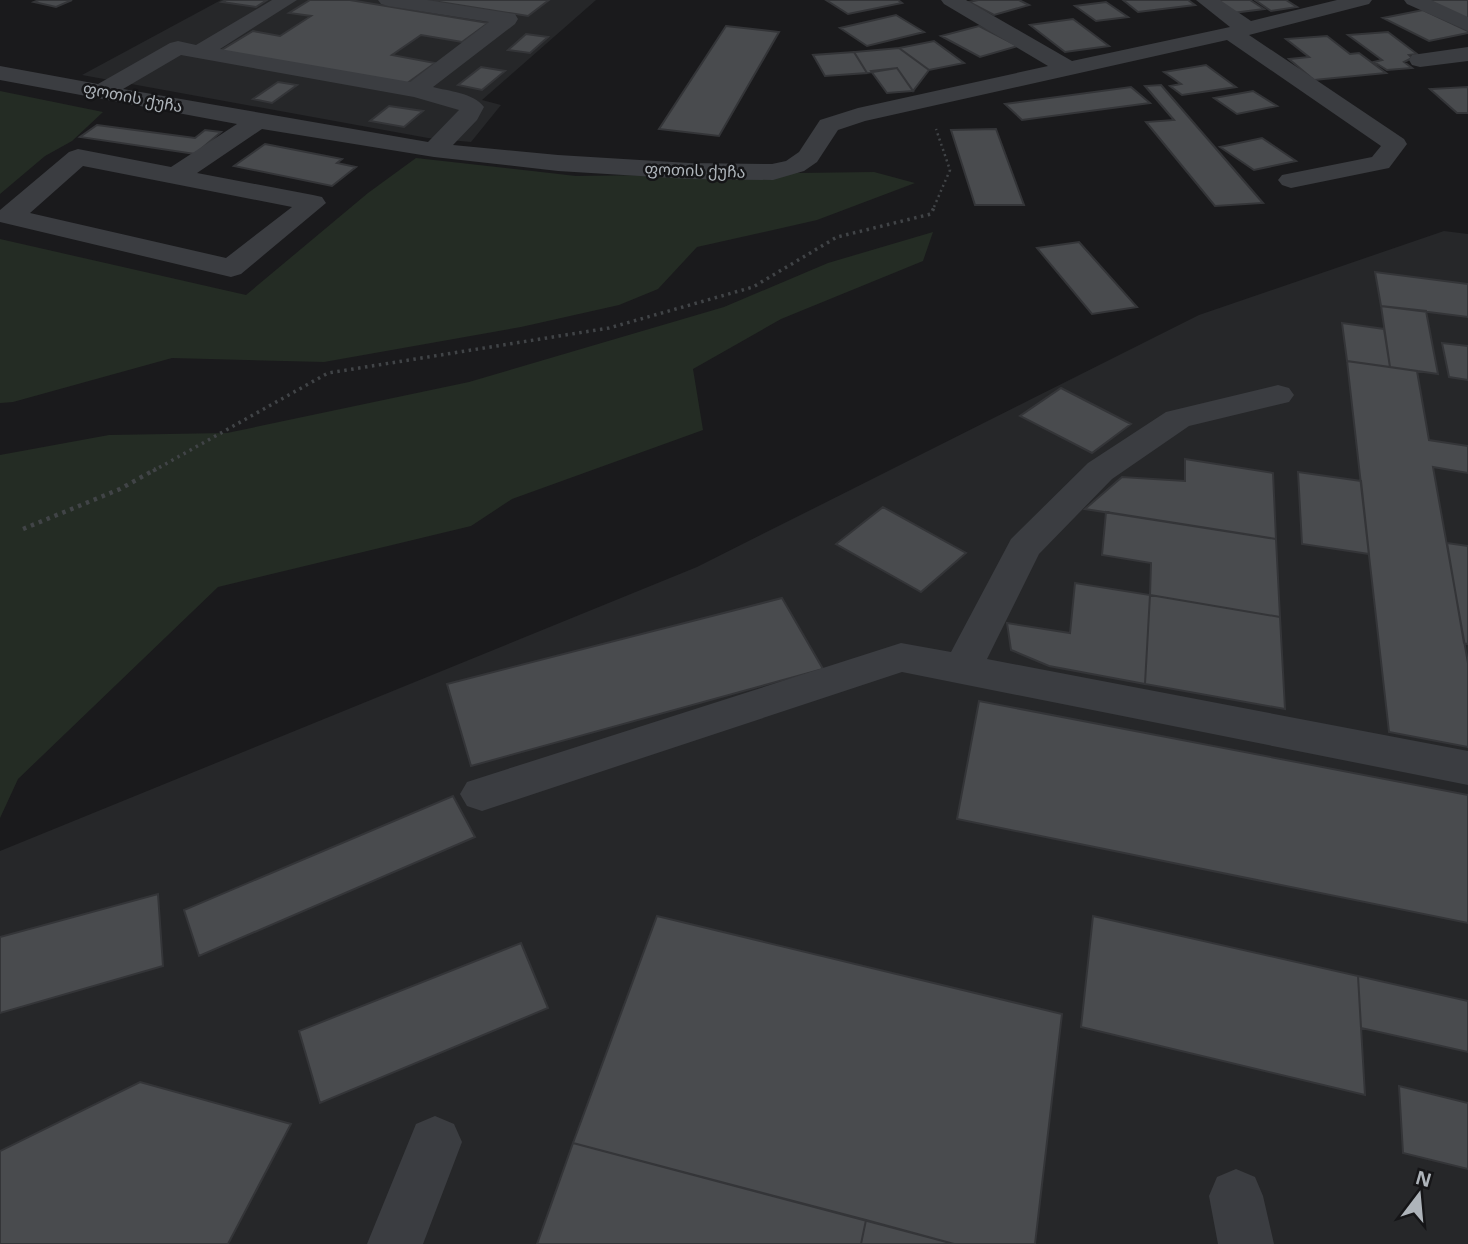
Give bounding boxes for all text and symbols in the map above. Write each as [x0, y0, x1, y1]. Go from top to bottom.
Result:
street label: ფოთის ქუჩა [81, 77, 185, 117]
street label: ფოთის ქუჩა [644, 157, 746, 183]
north arrow [1384, 1160, 1454, 1230]
text: N [1413, 1164, 1435, 1193]

